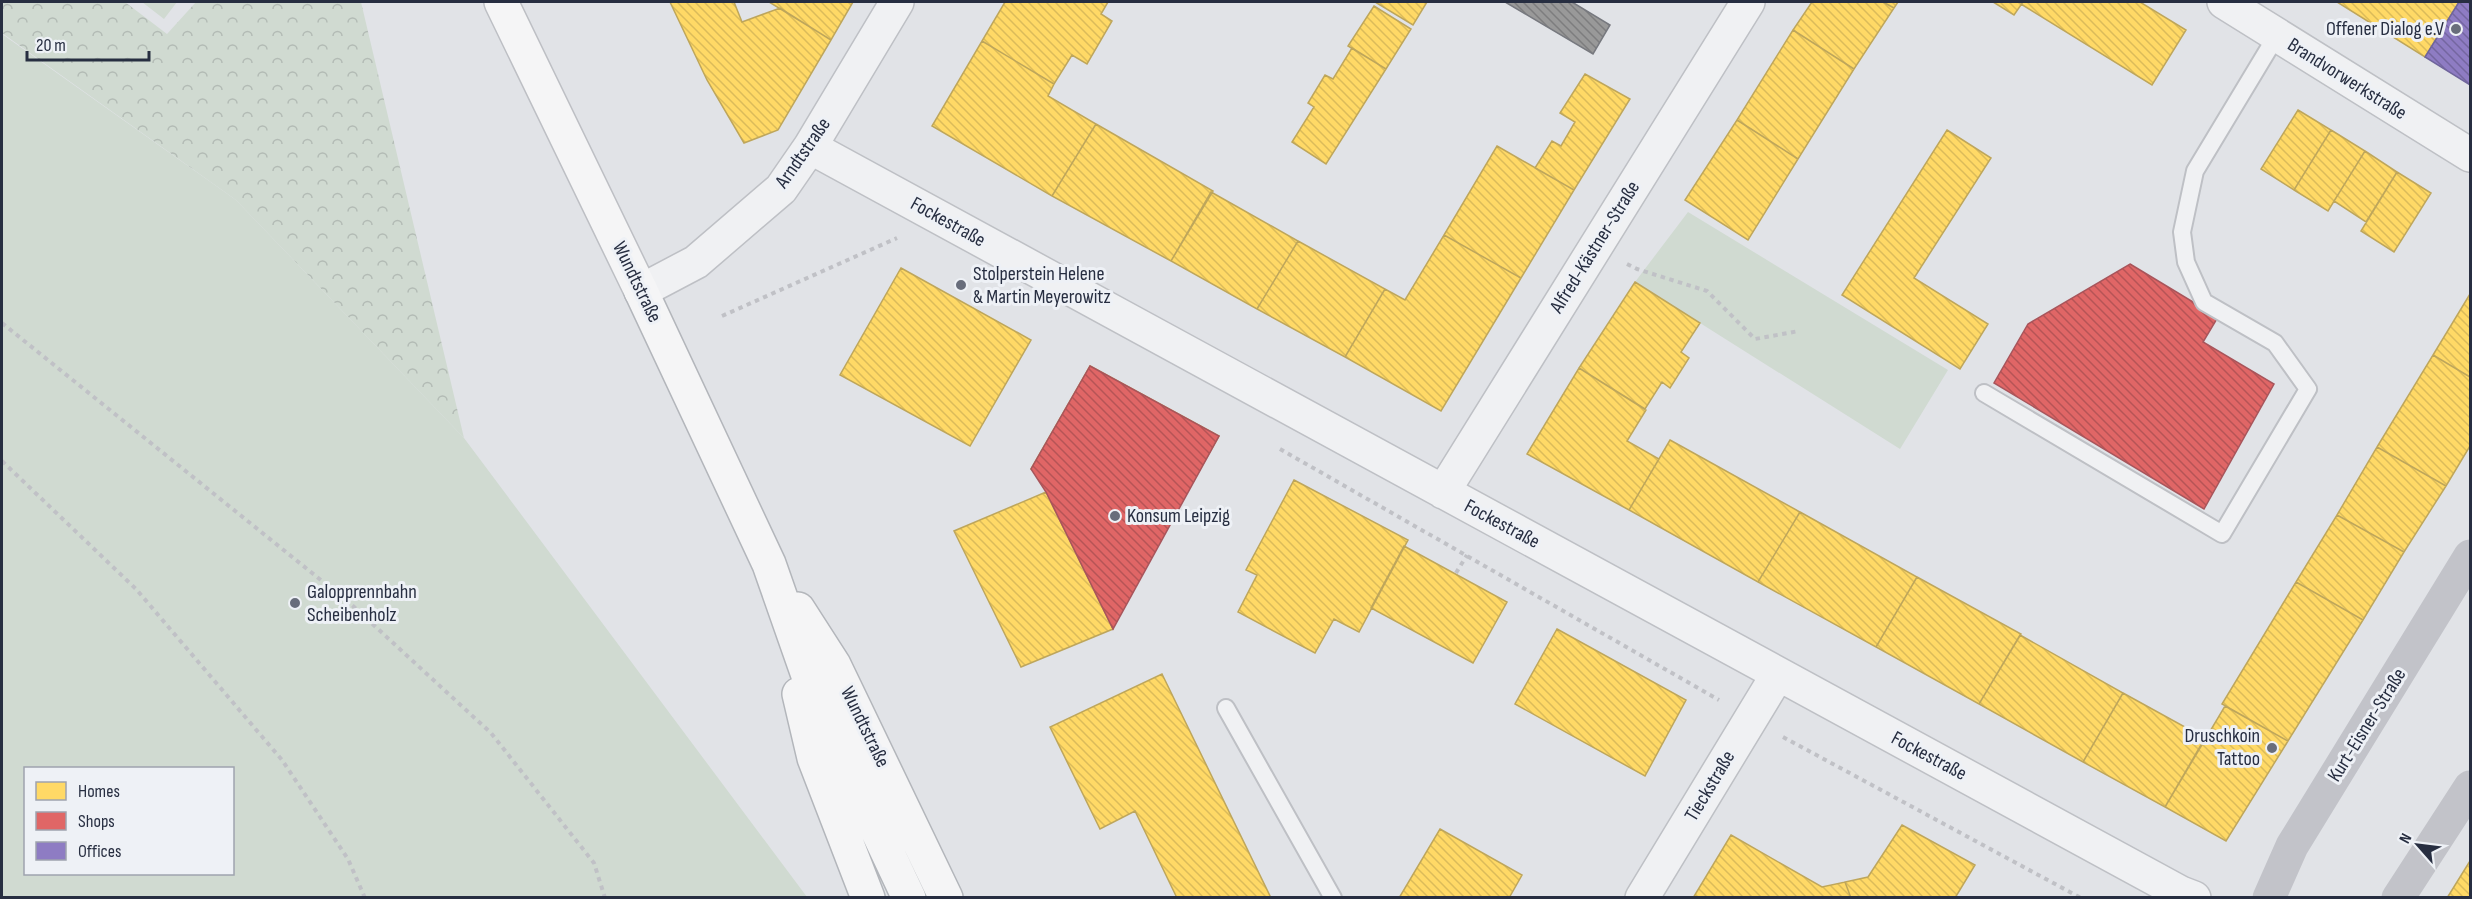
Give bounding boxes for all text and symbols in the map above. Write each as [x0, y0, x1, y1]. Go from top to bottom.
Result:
place label: Offener Dialog e.V [2326, 17, 2444, 41]
marker: Offener Dialog e.V [2449, 22, 2463, 36]
scale bar [27, 24, 148, 62]
street label: Brandvorwerkstraße [2283, 33, 2411, 125]
text: 20 m [36, 35, 66, 56]
street label: Arndtstraße [770, 113, 836, 194]
street label: Alfred-Kästner-Straße [1544, 177, 1645, 318]
street label: Fockestraße [906, 192, 990, 252]
street label: Wundtstraße [607, 238, 667, 326]
place label: Stolperstein Helene & Martin Meyerowitz [973, 262, 1111, 309]
marker: Stolperstein Helene & Martin Meyerowitz [954, 278, 968, 292]
street label: Fockestraße [1460, 494, 1544, 554]
place label: Konsum Leipzig [1127, 504, 1230, 528]
marker: Konsum Leipzig [1108, 509, 1122, 523]
place label: Galopprennbahn Scheibenholz [307, 580, 417, 627]
marker: Galopprennbahn Scheibenholz [288, 596, 302, 610]
street label: Kurt-Eisner-Straße [2323, 664, 2411, 786]
street label: Wundtstraße [835, 683, 895, 771]
place label: Druschkoin Tattoo [2184, 724, 2260, 771]
street label: Fockestraße [1887, 726, 1971, 786]
marker: Druschkoin Tattoo [2265, 741, 2279, 755]
street label: Tieckstraße [1680, 746, 1740, 826]
legend [24, 767, 234, 875]
text: Homes [78, 781, 120, 802]
text: Shops [78, 811, 115, 832]
north arrow [2388, 815, 2448, 875]
text: N [2396, 830, 2416, 847]
text: Offices [78, 841, 121, 862]

